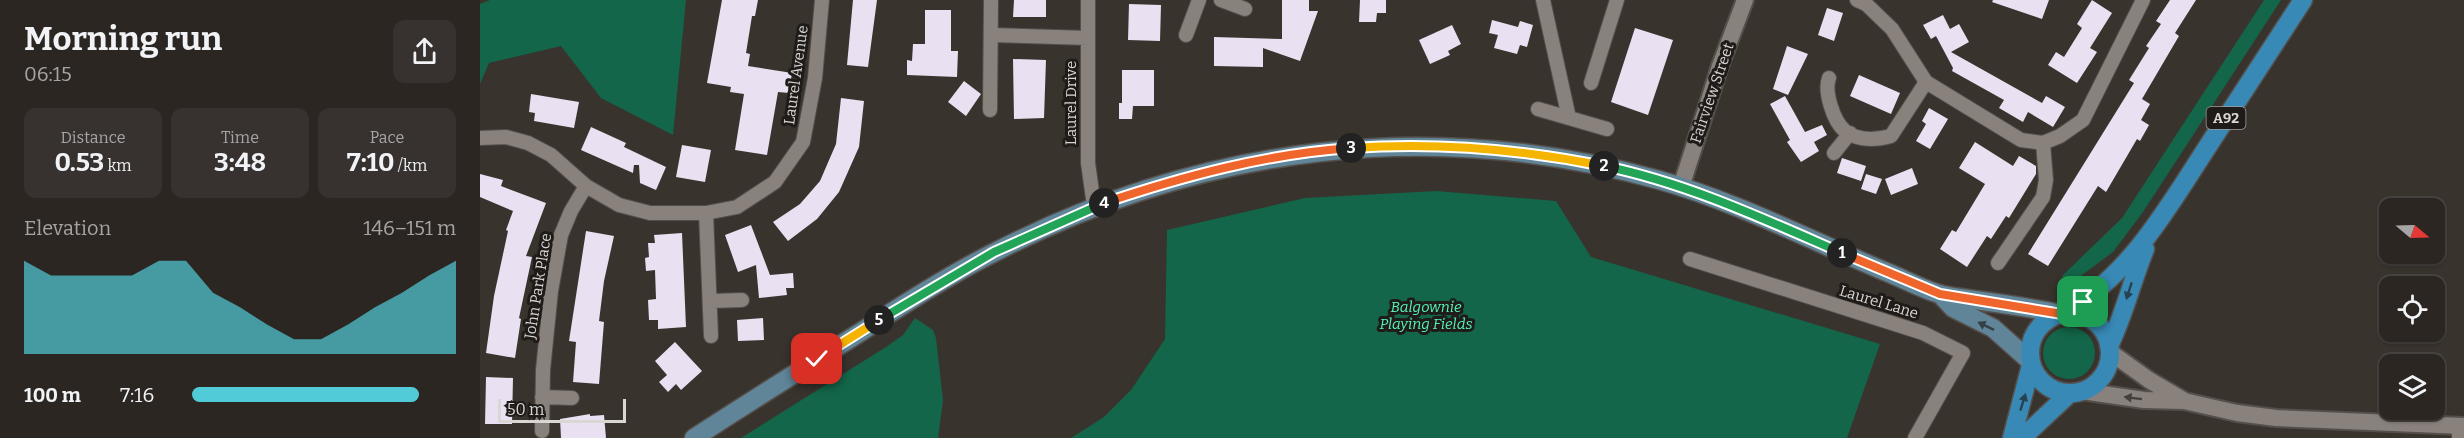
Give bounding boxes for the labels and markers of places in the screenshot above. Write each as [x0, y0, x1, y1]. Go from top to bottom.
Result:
pin: 3 [1336, 133, 1366, 163]
pin: 2 [1589, 151, 1619, 181]
pin: 4 [1089, 188, 1119, 218]
pin: 1 [1827, 238, 1857, 268]
pin [2057, 276, 2108, 327]
pin: 5 [864, 305, 894, 335]
pin [791, 333, 842, 384]

